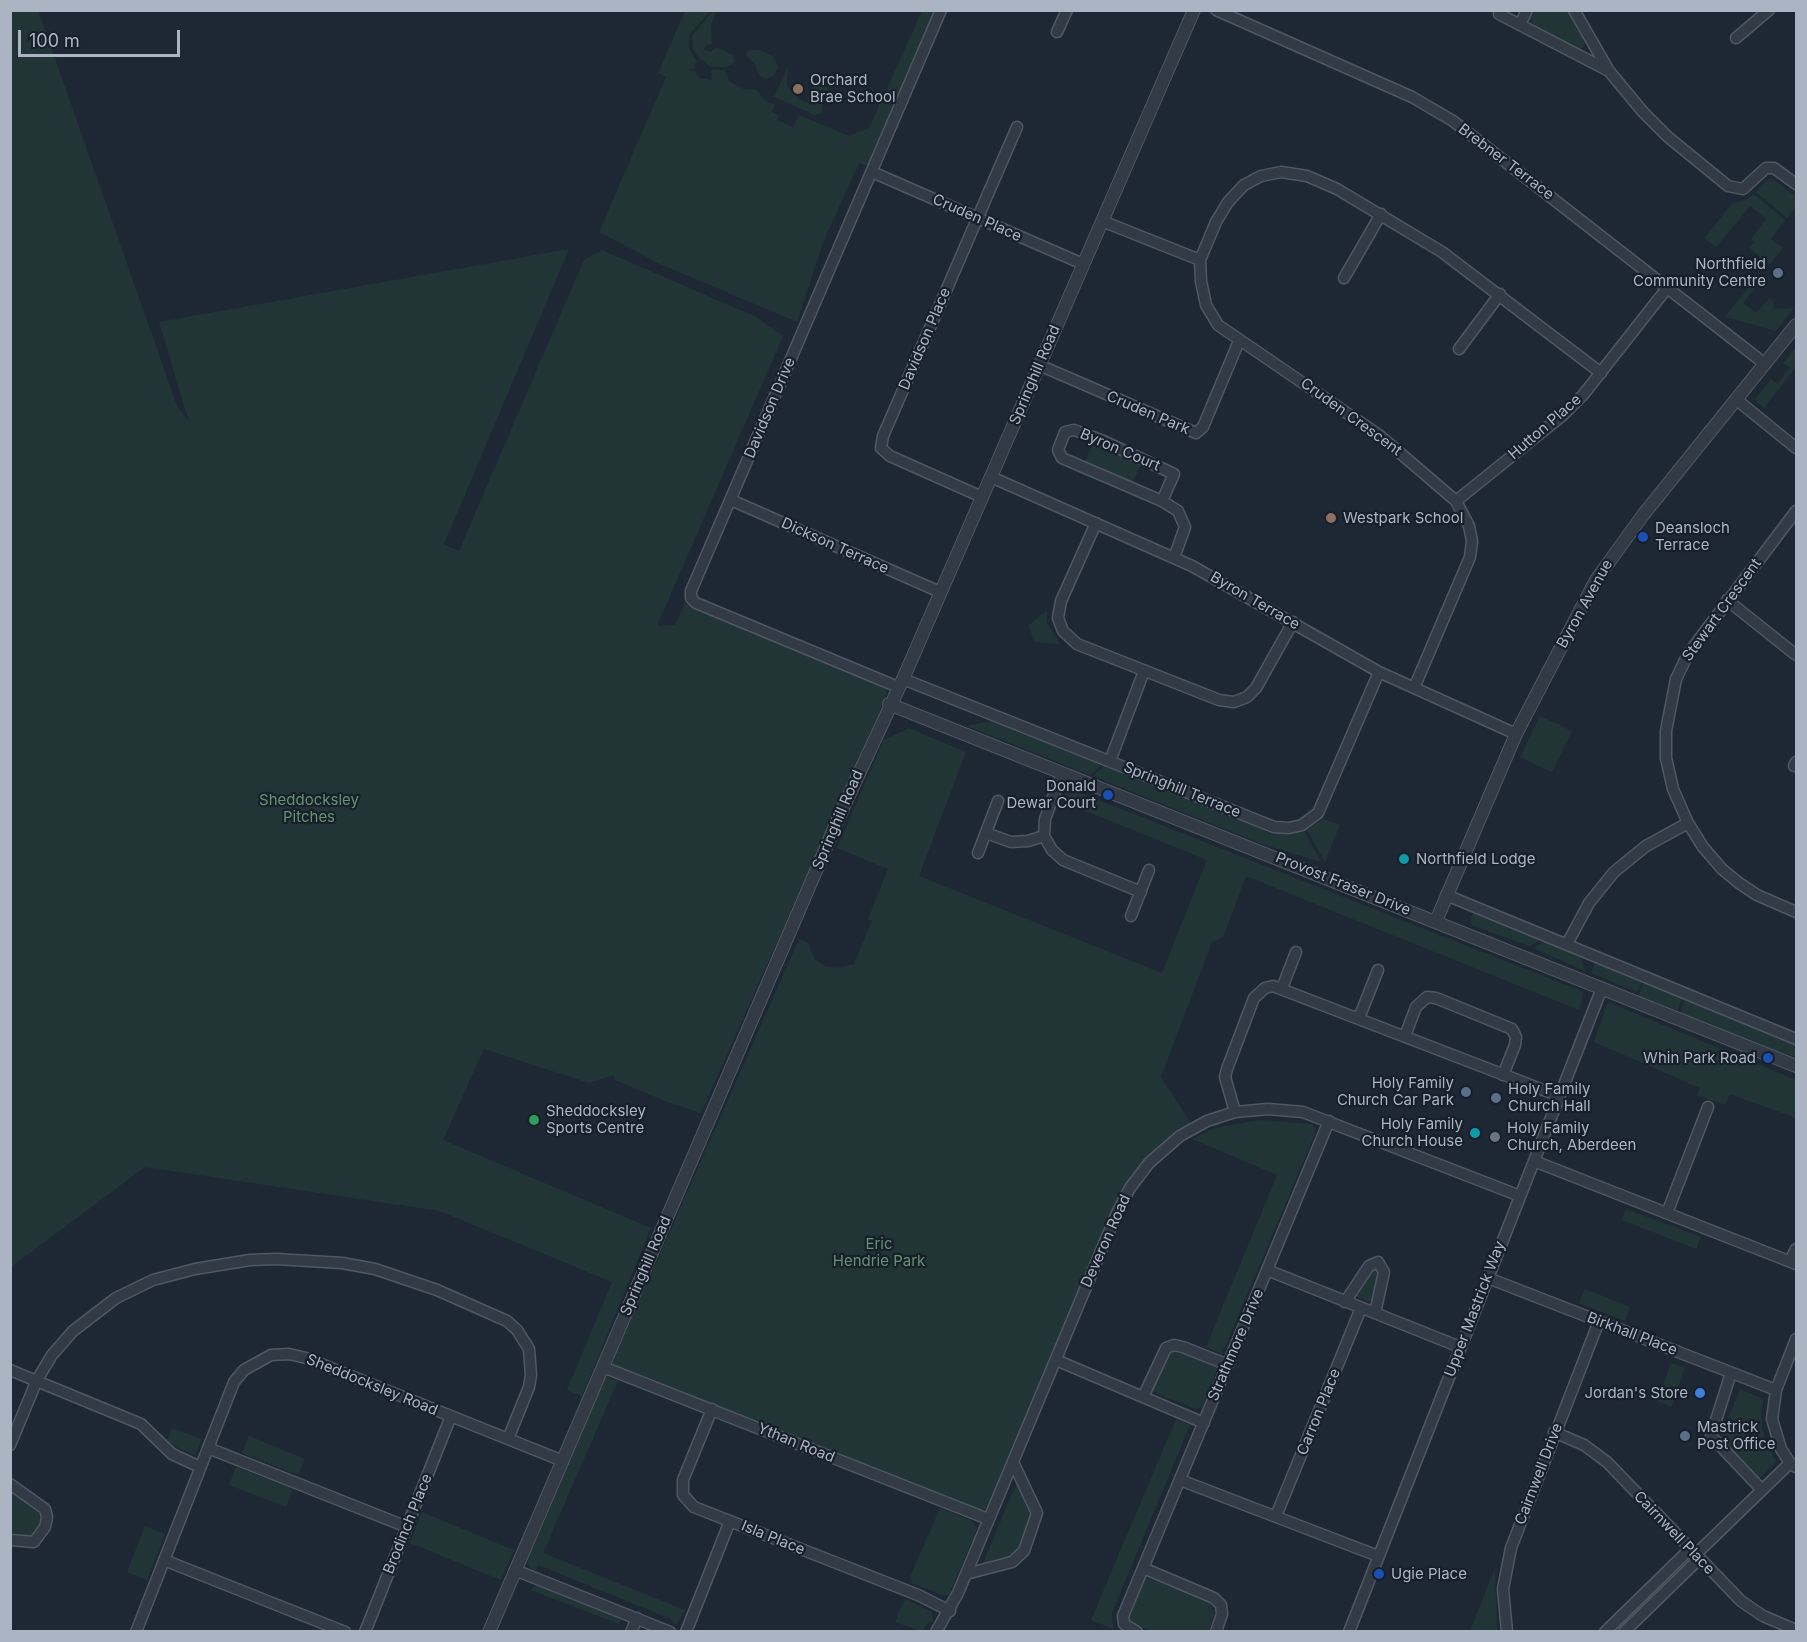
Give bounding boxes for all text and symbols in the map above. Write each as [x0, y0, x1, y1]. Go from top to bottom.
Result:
scale bar [21, 18, 183, 56]
text: 100 m [29, 30, 80, 51]
place label: Orchard Brae School [810, 71, 896, 106]
marker: Orchard Brae School [791, 82, 805, 96]
street label: Brebner Terrace [1455, 120, 1557, 204]
street label: Cruden Place [930, 190, 1024, 246]
place label: Northfield Community Centre [1633, 255, 1766, 290]
marker: Northfield Community Centre [1771, 266, 1785, 280]
street label: Davidson Place [895, 285, 955, 393]
street label: Springhill Road [1006, 322, 1064, 428]
street label: Davidson Drive [741, 355, 799, 461]
street label: Cruden Crescent [1297, 374, 1405, 460]
street label: Cruden Park [1104, 387, 1192, 439]
street label: Hutton Place [1505, 391, 1585, 463]
street label: Byron Court [1077, 425, 1163, 475]
place label: Westpark School [1343, 509, 1463, 527]
marker: Westpark School [1324, 511, 1338, 525]
street label: Dickson Terrace [778, 514, 892, 578]
place label: Deansloch Terrace [1655, 519, 1730, 554]
marker: Deansloch Terrace [1636, 530, 1650, 544]
street label: Stewart Crescent [1679, 555, 1765, 665]
street label: Byron Avenue [1553, 557, 1617, 651]
street label: Byron Terrace [1207, 568, 1303, 634]
street label: Springhill Terrace [1121, 758, 1243, 822]
street label: Springhill Road [809, 767, 867, 873]
place label: Donald Dewar Court [1007, 777, 1096, 812]
marker: Donald Dewar Court [1101, 788, 1115, 802]
park label: Sheddocksley Pitches [259, 791, 359, 826]
street label: Provost Fraser Drive [1273, 849, 1413, 919]
place label: Northfield Lodge [1416, 850, 1536, 868]
marker: Northfield Lodge [1397, 852, 1411, 866]
place label: Whin Park Road [1643, 1049, 1756, 1067]
marker: Whin Park Road [1761, 1051, 1775, 1065]
place label: Holy Family Church Car Park [1337, 1074, 1454, 1109]
place label: Holy Family Church Hall [1508, 1080, 1591, 1115]
marker: Holy Family Church Car Park [1459, 1085, 1473, 1099]
marker: Holy Family Church Hall [1489, 1091, 1503, 1105]
place label: Sheddocksley Sports Centre [546, 1102, 646, 1137]
marker: Sheddocksley Sports Centre [527, 1113, 541, 1127]
place label: Holy Family Church House [1362, 1115, 1463, 1150]
place label: Holy Family Church, Aberdeen [1507, 1119, 1636, 1154]
marker: Holy Family Church House [1468, 1126, 1482, 1140]
marker: Holy Family Church, Aberdeen [1488, 1130, 1502, 1144]
street label: Deveron Road [1077, 1192, 1135, 1290]
street label: Springhill Road [617, 1213, 675, 1319]
park label: Eric Hendrie Park [833, 1235, 925, 1270]
street label: Upper Mastrick Way [1441, 1238, 1509, 1380]
street label: Strathmore Drive [1204, 1286, 1268, 1404]
street label: Birkhall Place [1584, 1309, 1680, 1359]
street label: Sheddocksley Road [304, 1350, 440, 1420]
street label: Carron Place [1293, 1366, 1345, 1458]
place label: Jordan's Store [1584, 1384, 1688, 1402]
marker: Jordan's Store [1693, 1386, 1707, 1400]
place label: Mastrick Post Office [1697, 1418, 1775, 1453]
street label: Ythan Road [755, 1419, 837, 1467]
street label: Cairnwell Drive [1511, 1421, 1567, 1527]
marker: Mastrick Post Office [1678, 1429, 1692, 1443]
street label: Brodinch Place [380, 1471, 436, 1577]
street label: Cairnwell Place [1630, 1488, 1718, 1578]
street label: Isla Place [738, 1517, 808, 1559]
place label: Ugie Place [1391, 1565, 1467, 1583]
marker: Ugie Place [1372, 1567, 1386, 1581]

